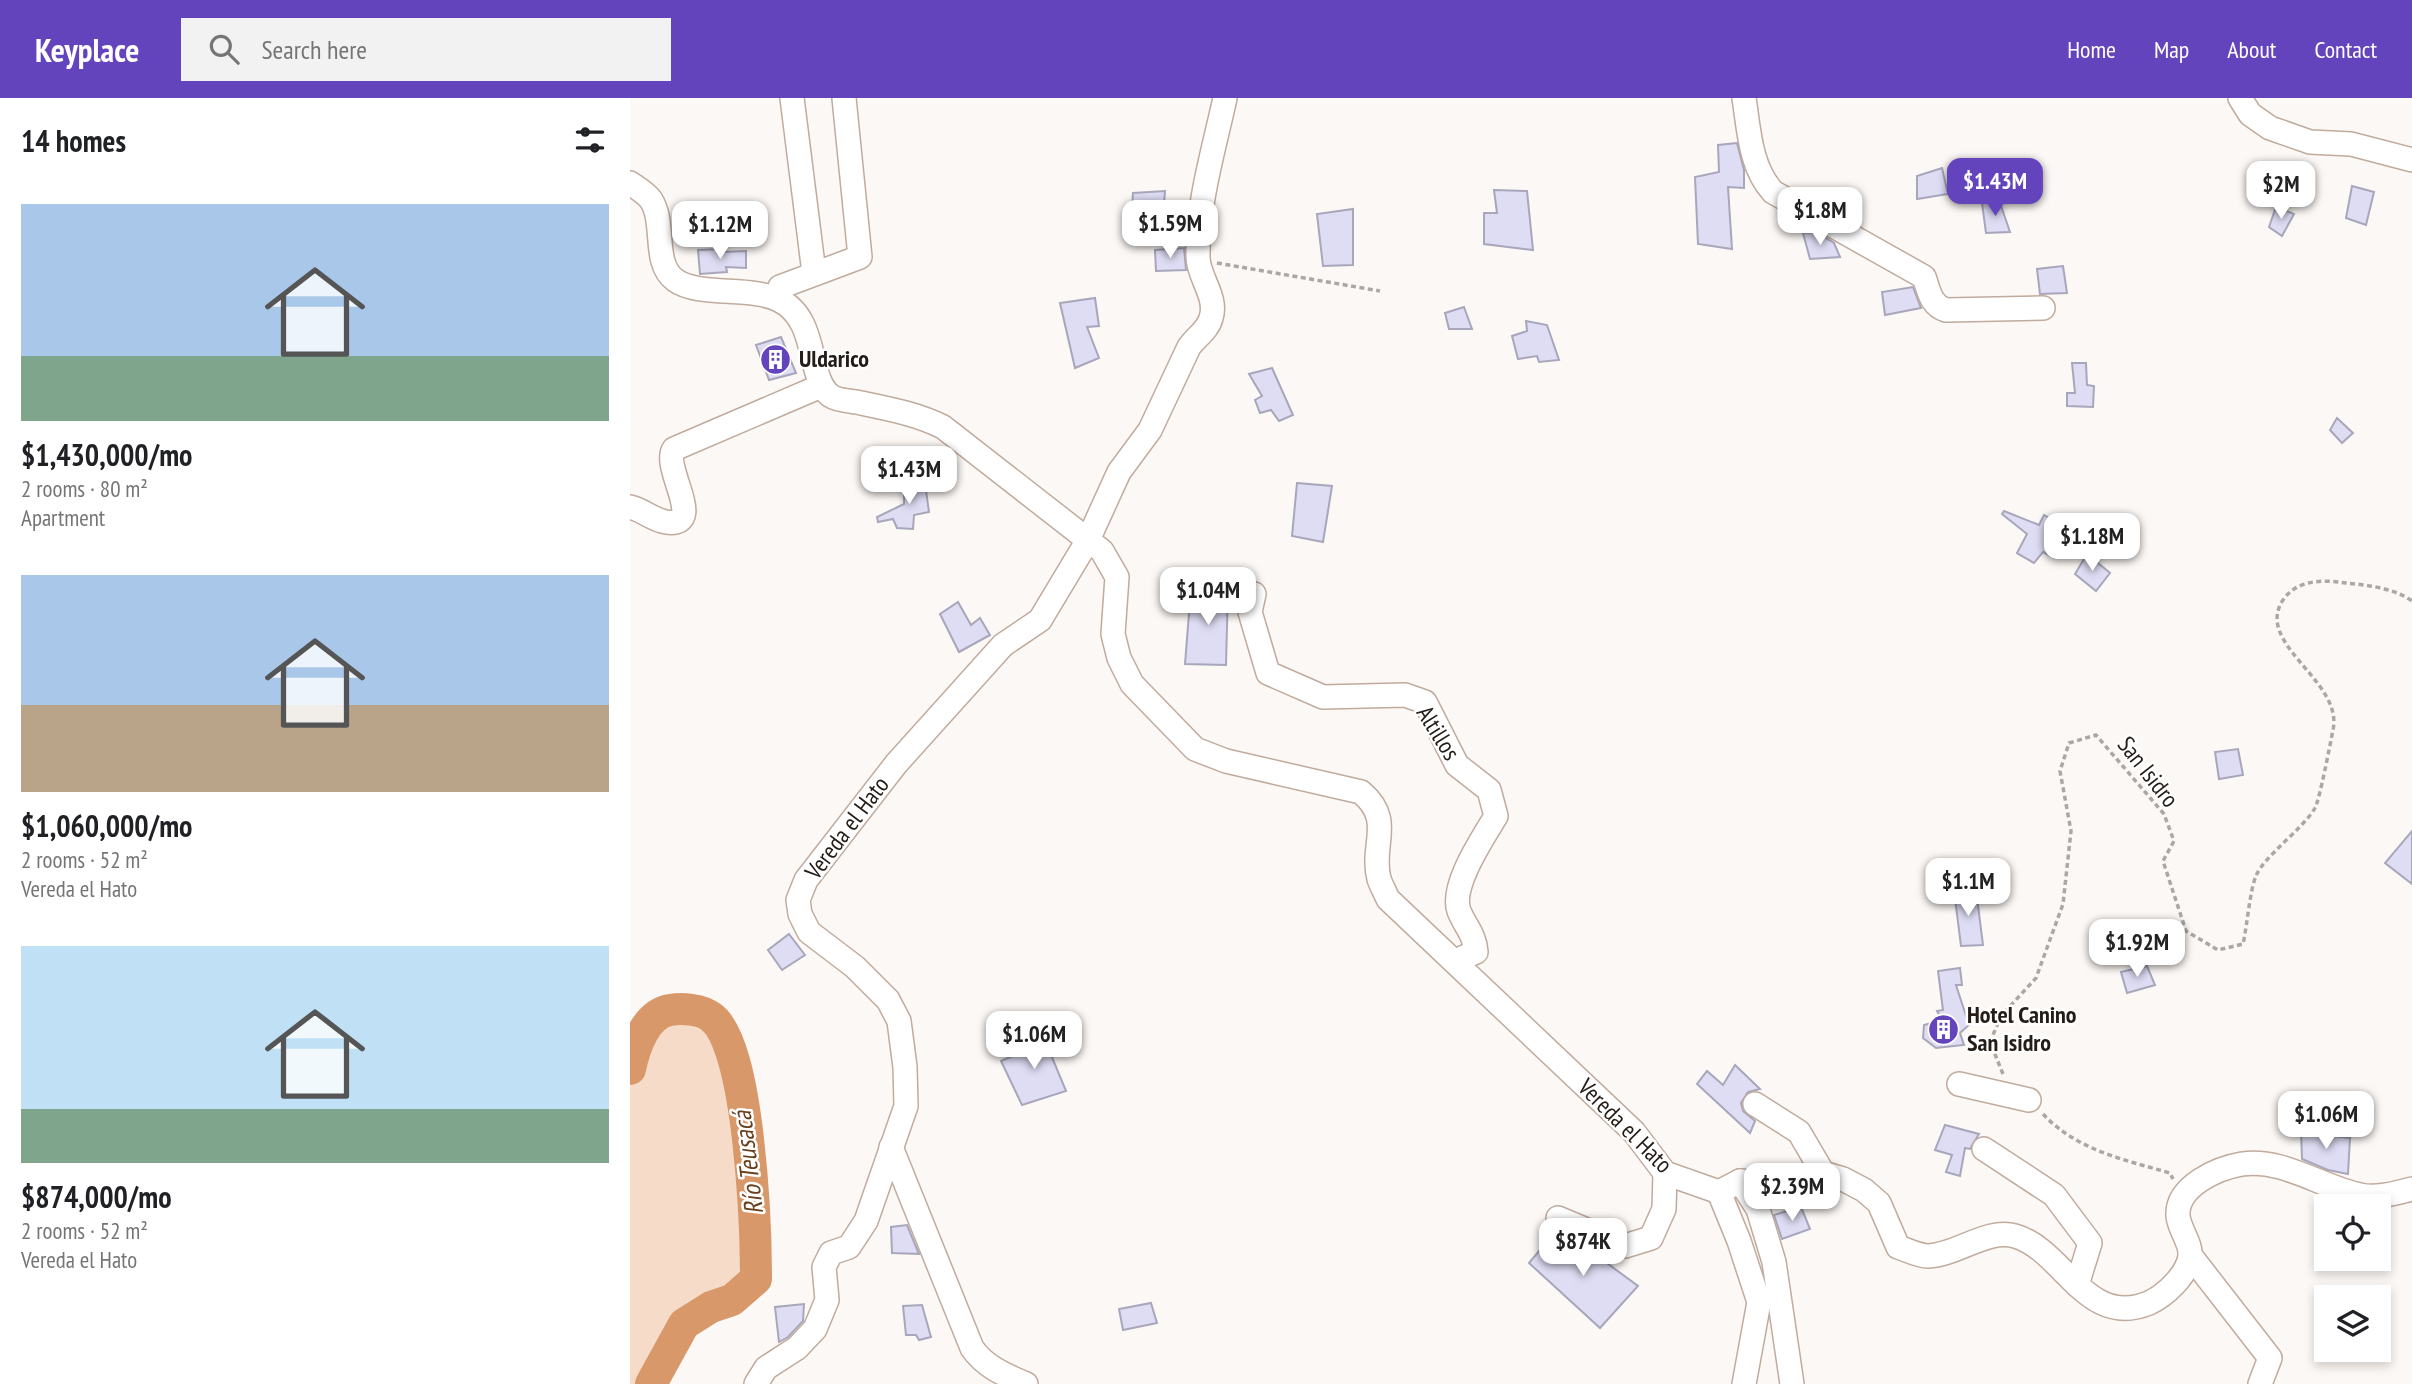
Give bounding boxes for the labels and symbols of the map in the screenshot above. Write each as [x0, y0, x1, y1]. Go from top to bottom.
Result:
pin: $1.43M [1938, 158, 2052, 218]
pin: $2M [2247, 162, 2315, 221]
pin: $1.8M [1771, 188, 1869, 247]
pin: $1.59M [1113, 200, 1227, 260]
pin: $1.12M [663, 202, 777, 261]
building icon: Uldarico [759, 342, 793, 376]
place label: Uldarico [799, 343, 869, 374]
pin: $1.43M [852, 446, 966, 506]
pin: $1.18M [2035, 514, 2149, 573]
pin: $1.04M [1151, 568, 1265, 627]
street label: Altillos [1410, 700, 1467, 766]
street label: San Isidro [2111, 730, 2186, 813]
street label: Vereda el Hato [797, 770, 895, 886]
pin: $1.1M [1919, 858, 2017, 918]
pin: $1.92M [2080, 920, 2194, 979]
place label: Hotel Canino San Isidro [1967, 999, 2077, 1058]
pin: $1.06M [977, 1012, 1091, 1071]
building icon: Hotel Canino San Isidro [1927, 1012, 1961, 1046]
street label: Vereda el Hato [1571, 1071, 1679, 1179]
pin: $1.06M [2269, 1091, 2383, 1151]
water label: Río Teusacá [725, 1108, 770, 1217]
pin: $2.39M [1735, 1164, 1849, 1223]
pin: $874K [1534, 1218, 1632, 1278]

